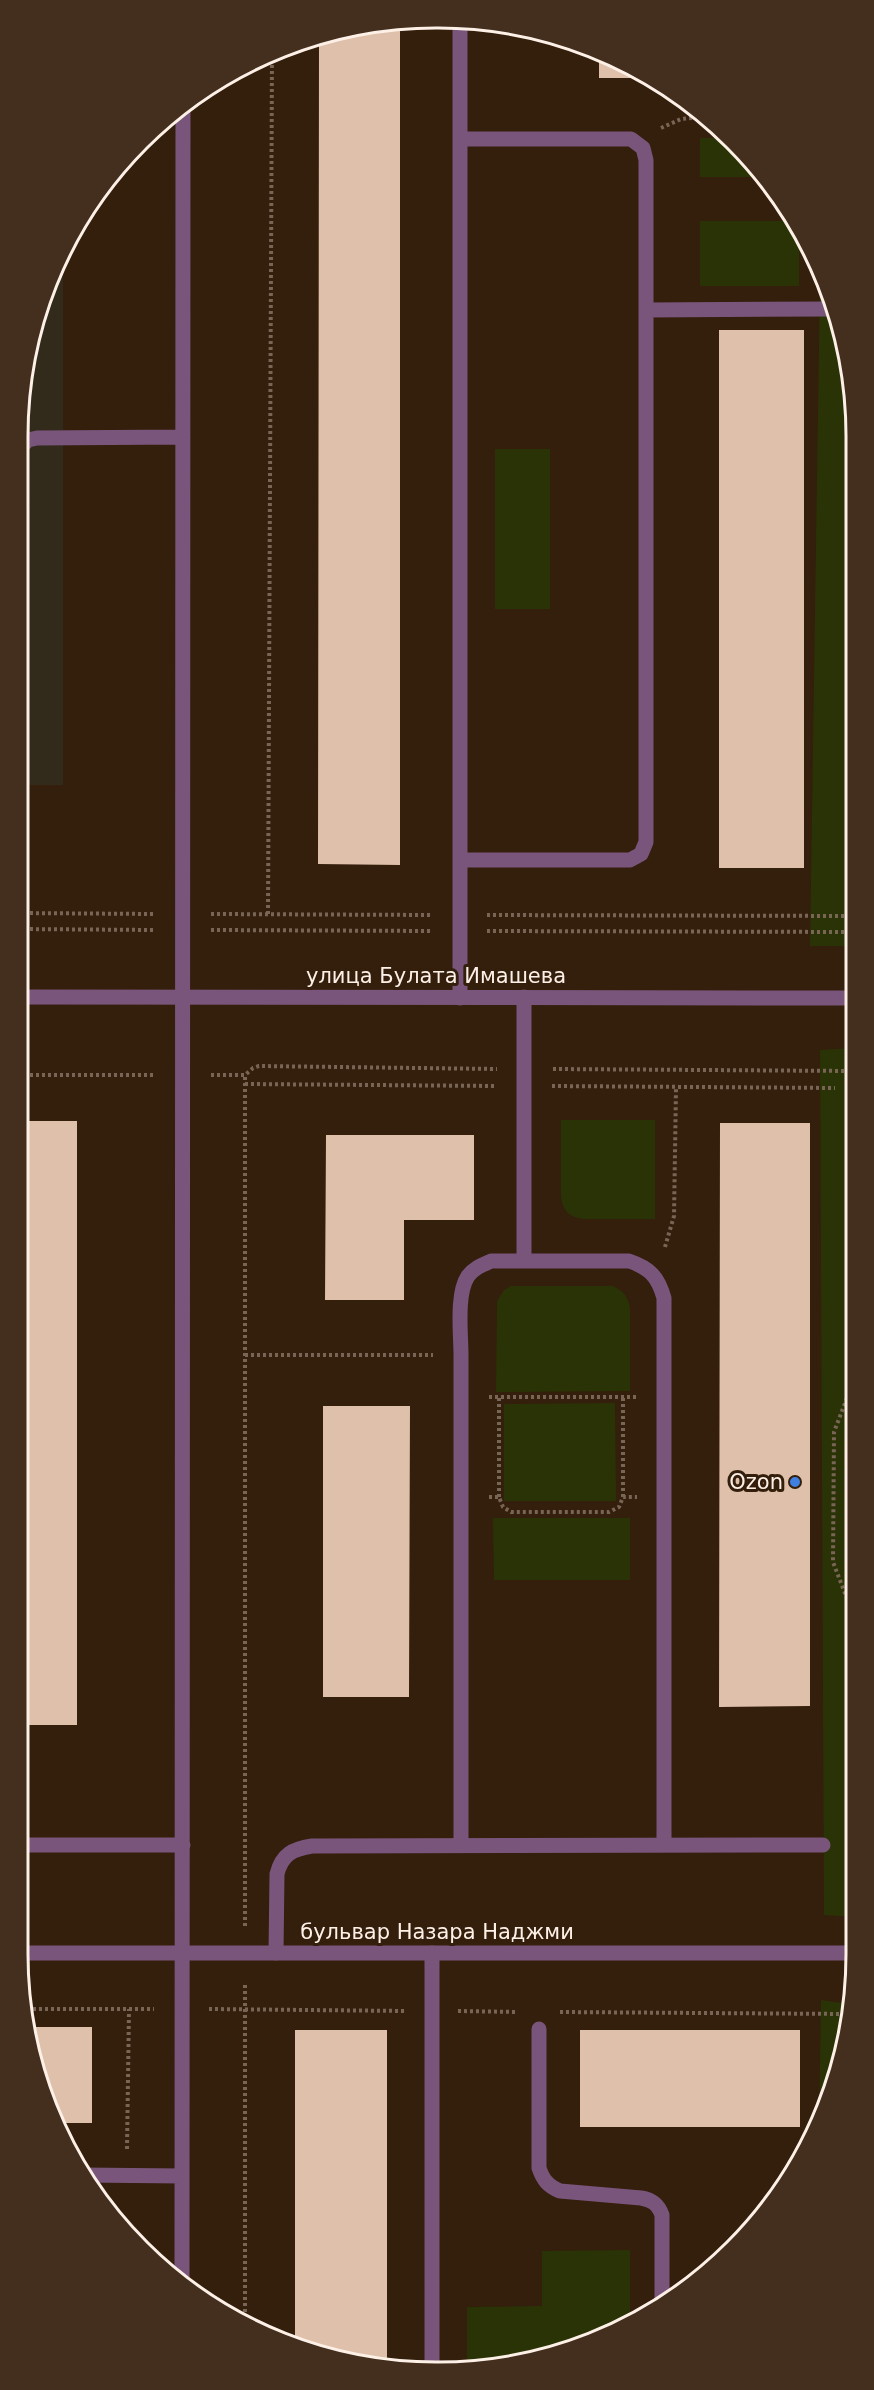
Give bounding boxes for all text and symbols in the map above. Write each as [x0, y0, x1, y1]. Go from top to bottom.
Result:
street label: улица Булата Имашева [306, 964, 566, 988]
place label: Ozon [729, 1470, 783, 1494]
marker: Ozon [788, 1475, 802, 1489]
street label: бульвар Назара Наджми [300, 1920, 574, 1944]

